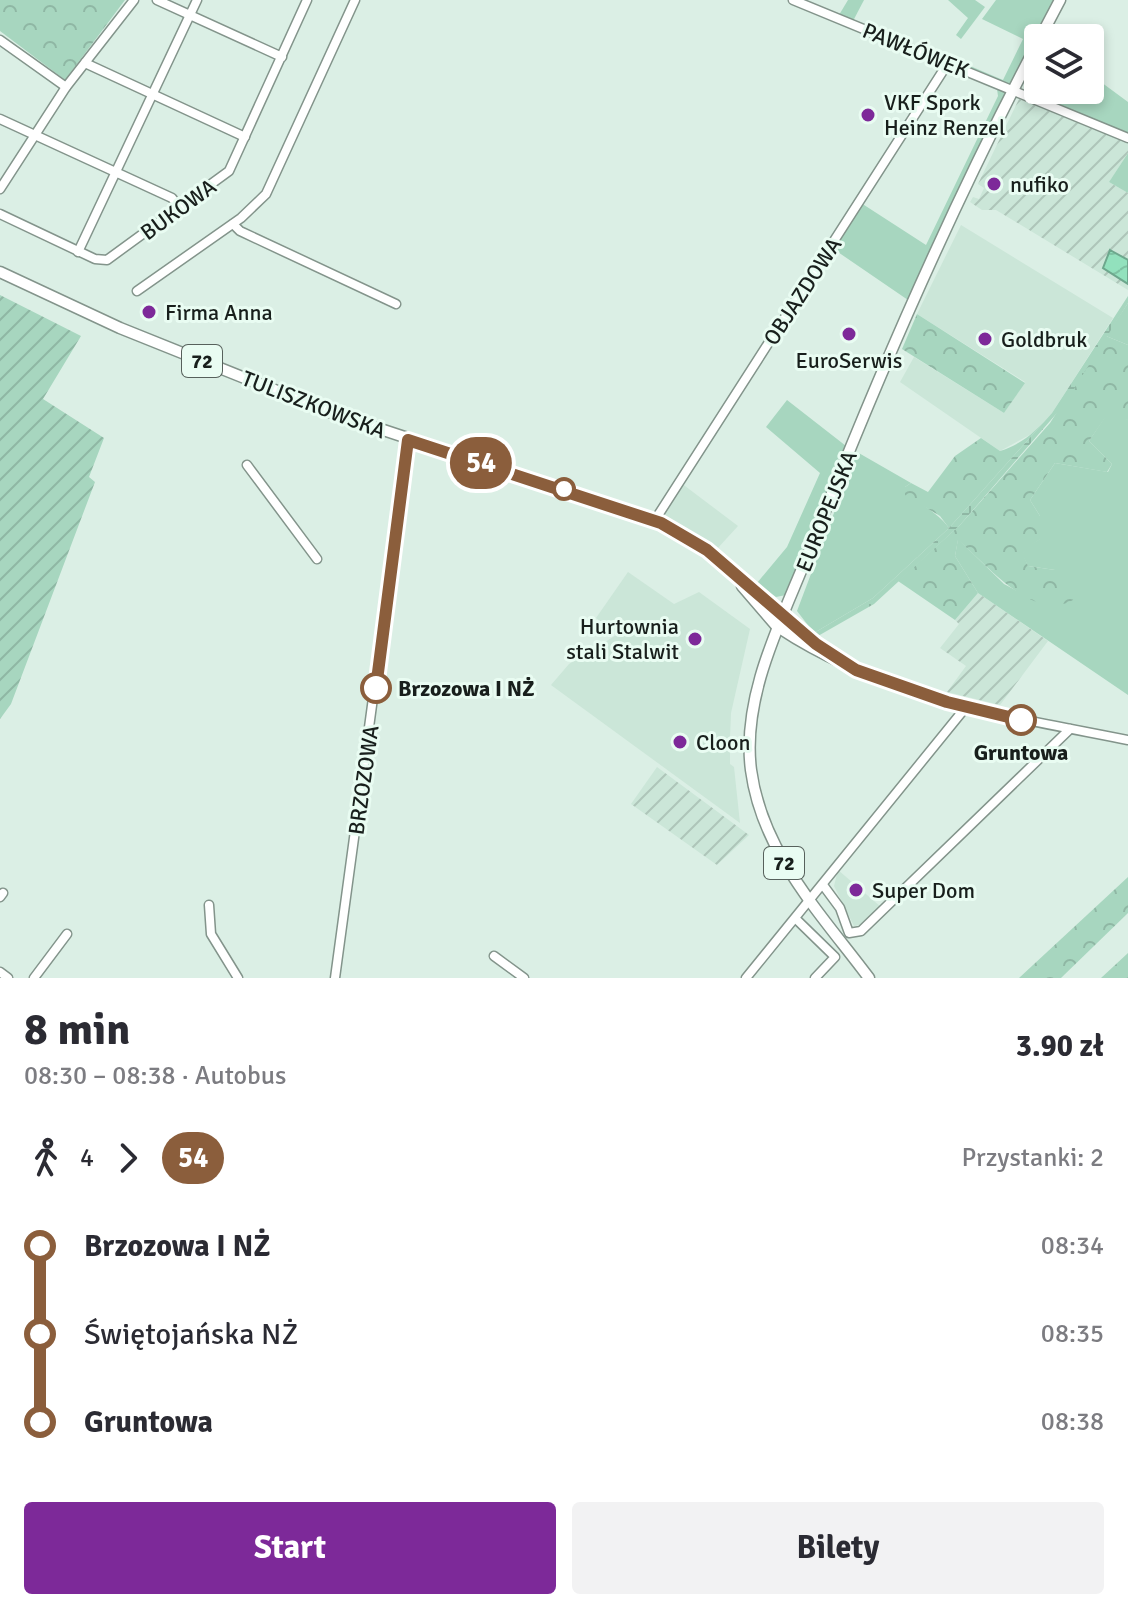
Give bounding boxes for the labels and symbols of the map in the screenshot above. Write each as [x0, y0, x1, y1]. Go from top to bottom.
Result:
street label: PAWŁÓWEK [859, 17, 973, 84]
place label: VKF Spork Heinz Renzel [884, 89, 1005, 141]
marker: VKF Spork Heinz Renzel [859, 106, 877, 124]
place label: nufiko [1010, 171, 1069, 198]
street label: BUKOWA [135, 173, 222, 246]
marker: nufiko [985, 175, 1003, 193]
street label: OBJAZDOWA [758, 232, 848, 350]
place label: Firma Anna [165, 299, 273, 326]
marker: Firma Anna [140, 303, 158, 321]
marker: EuroSerwis [840, 325, 858, 343]
place label: Goldbruk [1001, 326, 1087, 353]
marker: Goldbruk [976, 330, 994, 348]
road number: 72 [182, 345, 222, 377]
place label: EuroSerwis [796, 347, 902, 374]
street label: TULISZKOWSKA [238, 365, 390, 445]
line badge: 54 [445, 437, 517, 489]
street label: EUROPEJSKA [790, 446, 863, 576]
unlabelled marker [553, 478, 575, 500]
place label: Hurtownia stali Stalwit [566, 613, 679, 665]
marker: Hurtownia stali Stalwit [686, 630, 704, 648]
marker: Brzozowa I NŻ [361, 673, 391, 703]
place label: Brzozowa I NŻ [398, 675, 535, 702]
marker: Gruntowa [1006, 705, 1036, 735]
street label: BRZOZOWA [342, 723, 385, 837]
place label: Cloon [696, 729, 750, 756]
marker: Cloon [671, 733, 689, 751]
place label: Gruntowa [974, 739, 1068, 766]
road number: 72 [764, 847, 804, 879]
place label: Super Dom [872, 877, 975, 904]
marker: Super Dom [847, 881, 865, 899]

